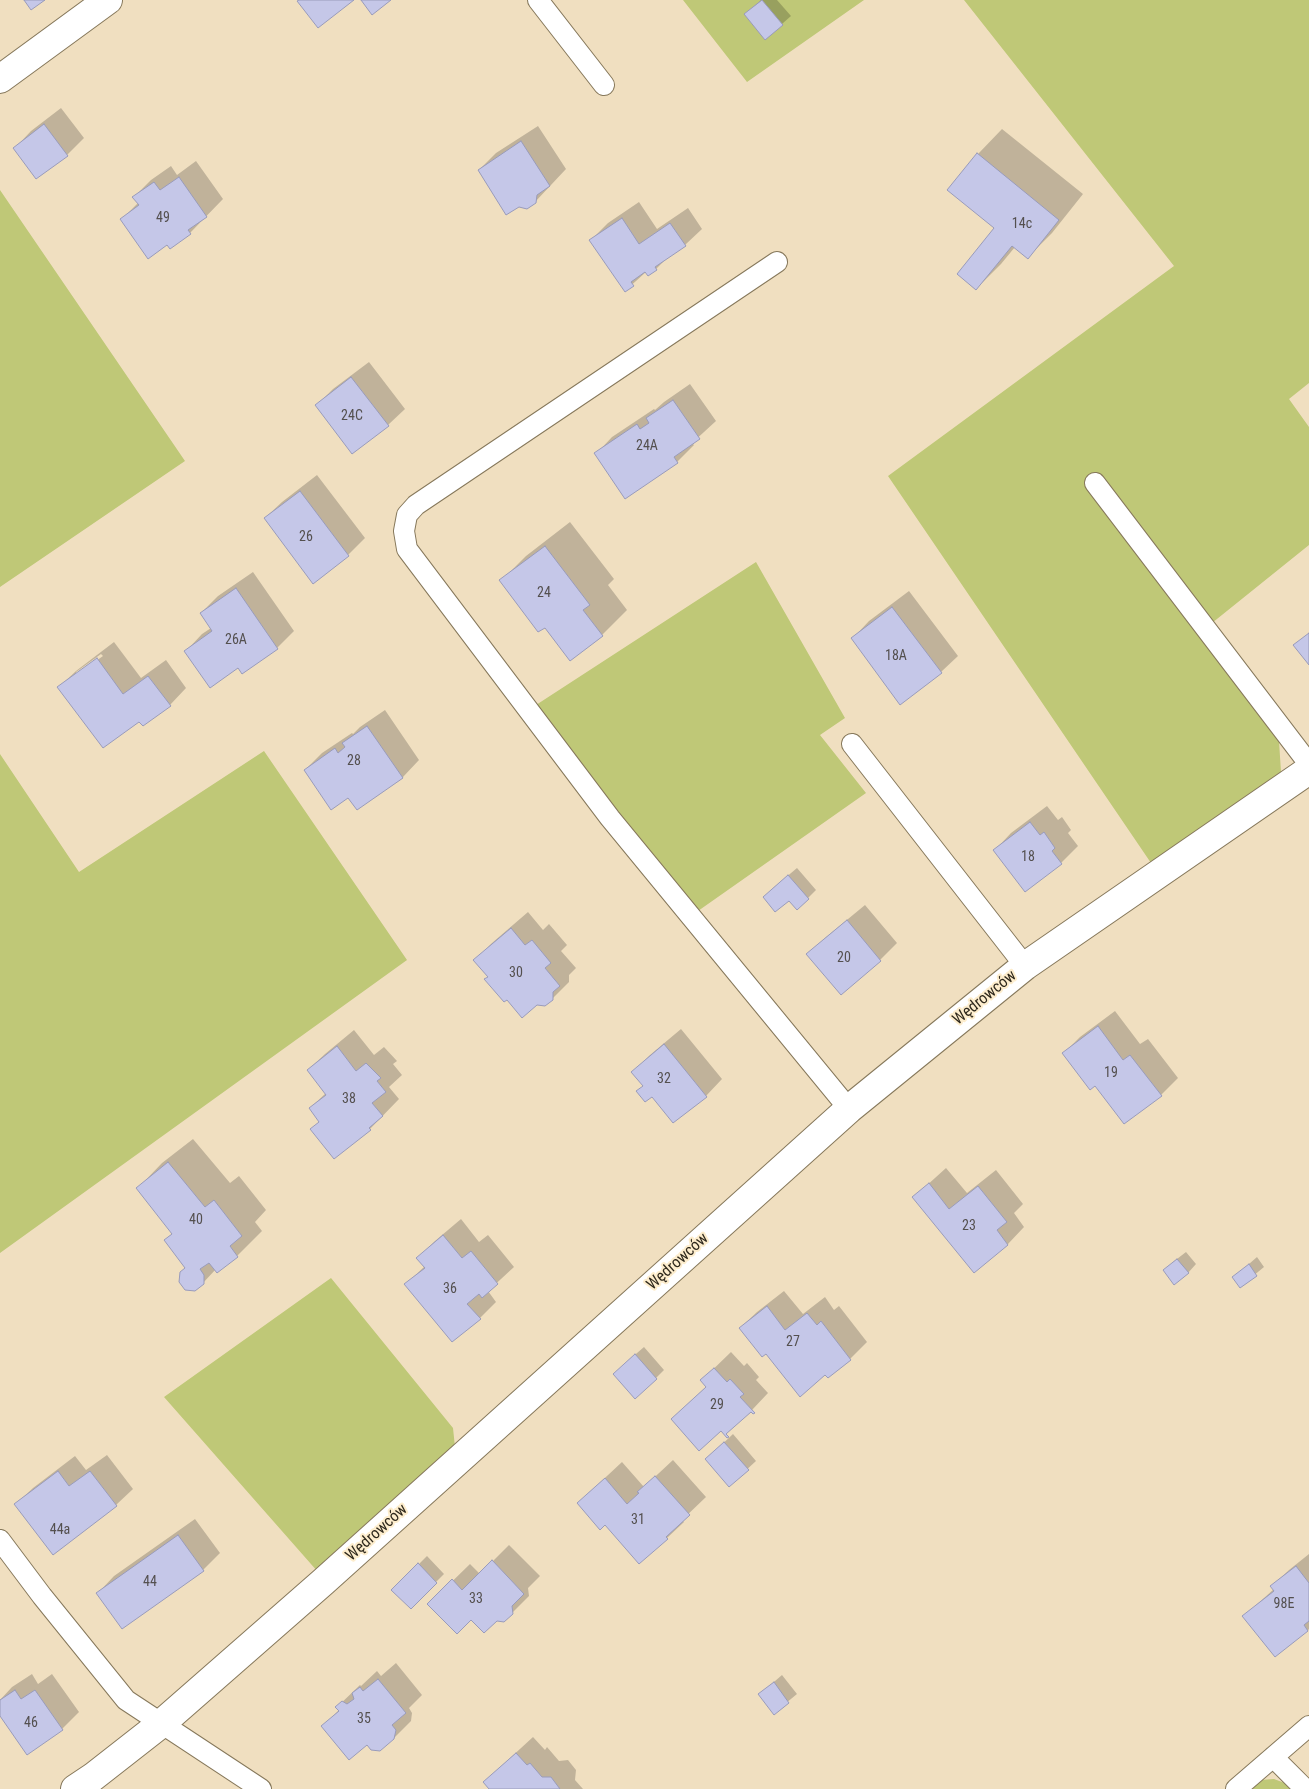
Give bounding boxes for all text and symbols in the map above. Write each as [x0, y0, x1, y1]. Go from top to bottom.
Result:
house number: 49 [156, 210, 170, 226]
house number: 14c [1012, 216, 1032, 232]
house number: 24C [341, 408, 363, 424]
house number: 24A [636, 438, 658, 454]
house number: 26 [299, 529, 313, 545]
house number: 24 [537, 585, 551, 601]
house number: 26A [225, 632, 247, 648]
house number: 18A [885, 648, 907, 664]
house number: 28 [347, 753, 361, 769]
house number: 18 [1021, 849, 1035, 865]
house number: 20 [837, 950, 851, 966]
house number: 30 [509, 965, 523, 981]
street label: Wędrowców [949, 967, 1021, 1029]
house number: 19 [1104, 1065, 1118, 1081]
house number: 32 [657, 1071, 671, 1087]
house number: 38 [342, 1091, 356, 1107]
house number: 40 [189, 1212, 203, 1228]
house number: 23 [962, 1218, 976, 1234]
street label: Wędrowców [643, 1229, 713, 1295]
house number: 36 [443, 1281, 457, 1297]
house number: 27 [786, 1334, 800, 1350]
house number: 29 [710, 1397, 724, 1413]
street label: Wędrowców [342, 1500, 412, 1566]
house number: 31 [631, 1512, 645, 1528]
house number: 44a [50, 1522, 70, 1538]
house number: 44 [143, 1574, 157, 1590]
house number: 33 [469, 1591, 483, 1607]
house number: 98E [1274, 1596, 1294, 1612]
house number: 35 [357, 1711, 371, 1727]
house number: 46 [24, 1715, 38, 1731]

